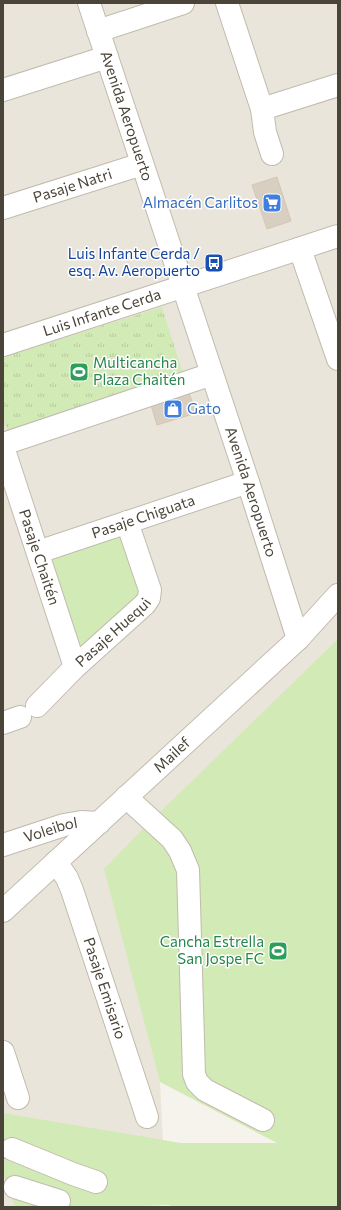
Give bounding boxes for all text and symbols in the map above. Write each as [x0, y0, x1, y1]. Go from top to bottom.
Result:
street label: Avenida Aeropuerto [97, 48, 157, 183]
street label: Pasaje Natri [31, 164, 114, 206]
supermarket icon: Almacén Carlitos [261, 192, 283, 214]
place label: Almacén Carlitos [143, 193, 258, 211]
place label: Luis Infante Cerda / esq. Av. Aeropuerto [68, 244, 200, 279]
bus stop icon: Luis Infante Cerda / esq. Av. Aeropuerto [203, 252, 225, 274]
street label: Luis Infante Cerda [40, 284, 163, 339]
place label: Multicancha Plaza Chaitén [93, 353, 185, 388]
sports icon: Multicancha Plaza Chaitén [68, 361, 90, 383]
shop icon: Gato [162, 398, 184, 420]
place label: Gato [187, 399, 221, 417]
street label: Avenida Aeropuerto [222, 424, 281, 559]
street label: Pasaje Chiguata [89, 490, 197, 542]
street label: Pasaje Chaitén [16, 507, 64, 607]
street label: Pasaje Huequi [71, 594, 154, 670]
street label: Mailef [149, 733, 194, 776]
street label: Voleibol [21, 813, 79, 846]
place label: Cancha Estrella San Jospe FC [160, 932, 264, 967]
street label: Pasaje Emisario [80, 935, 131, 1041]
sports icon: Cancha Estrella San Jospe FC [267, 940, 289, 962]

